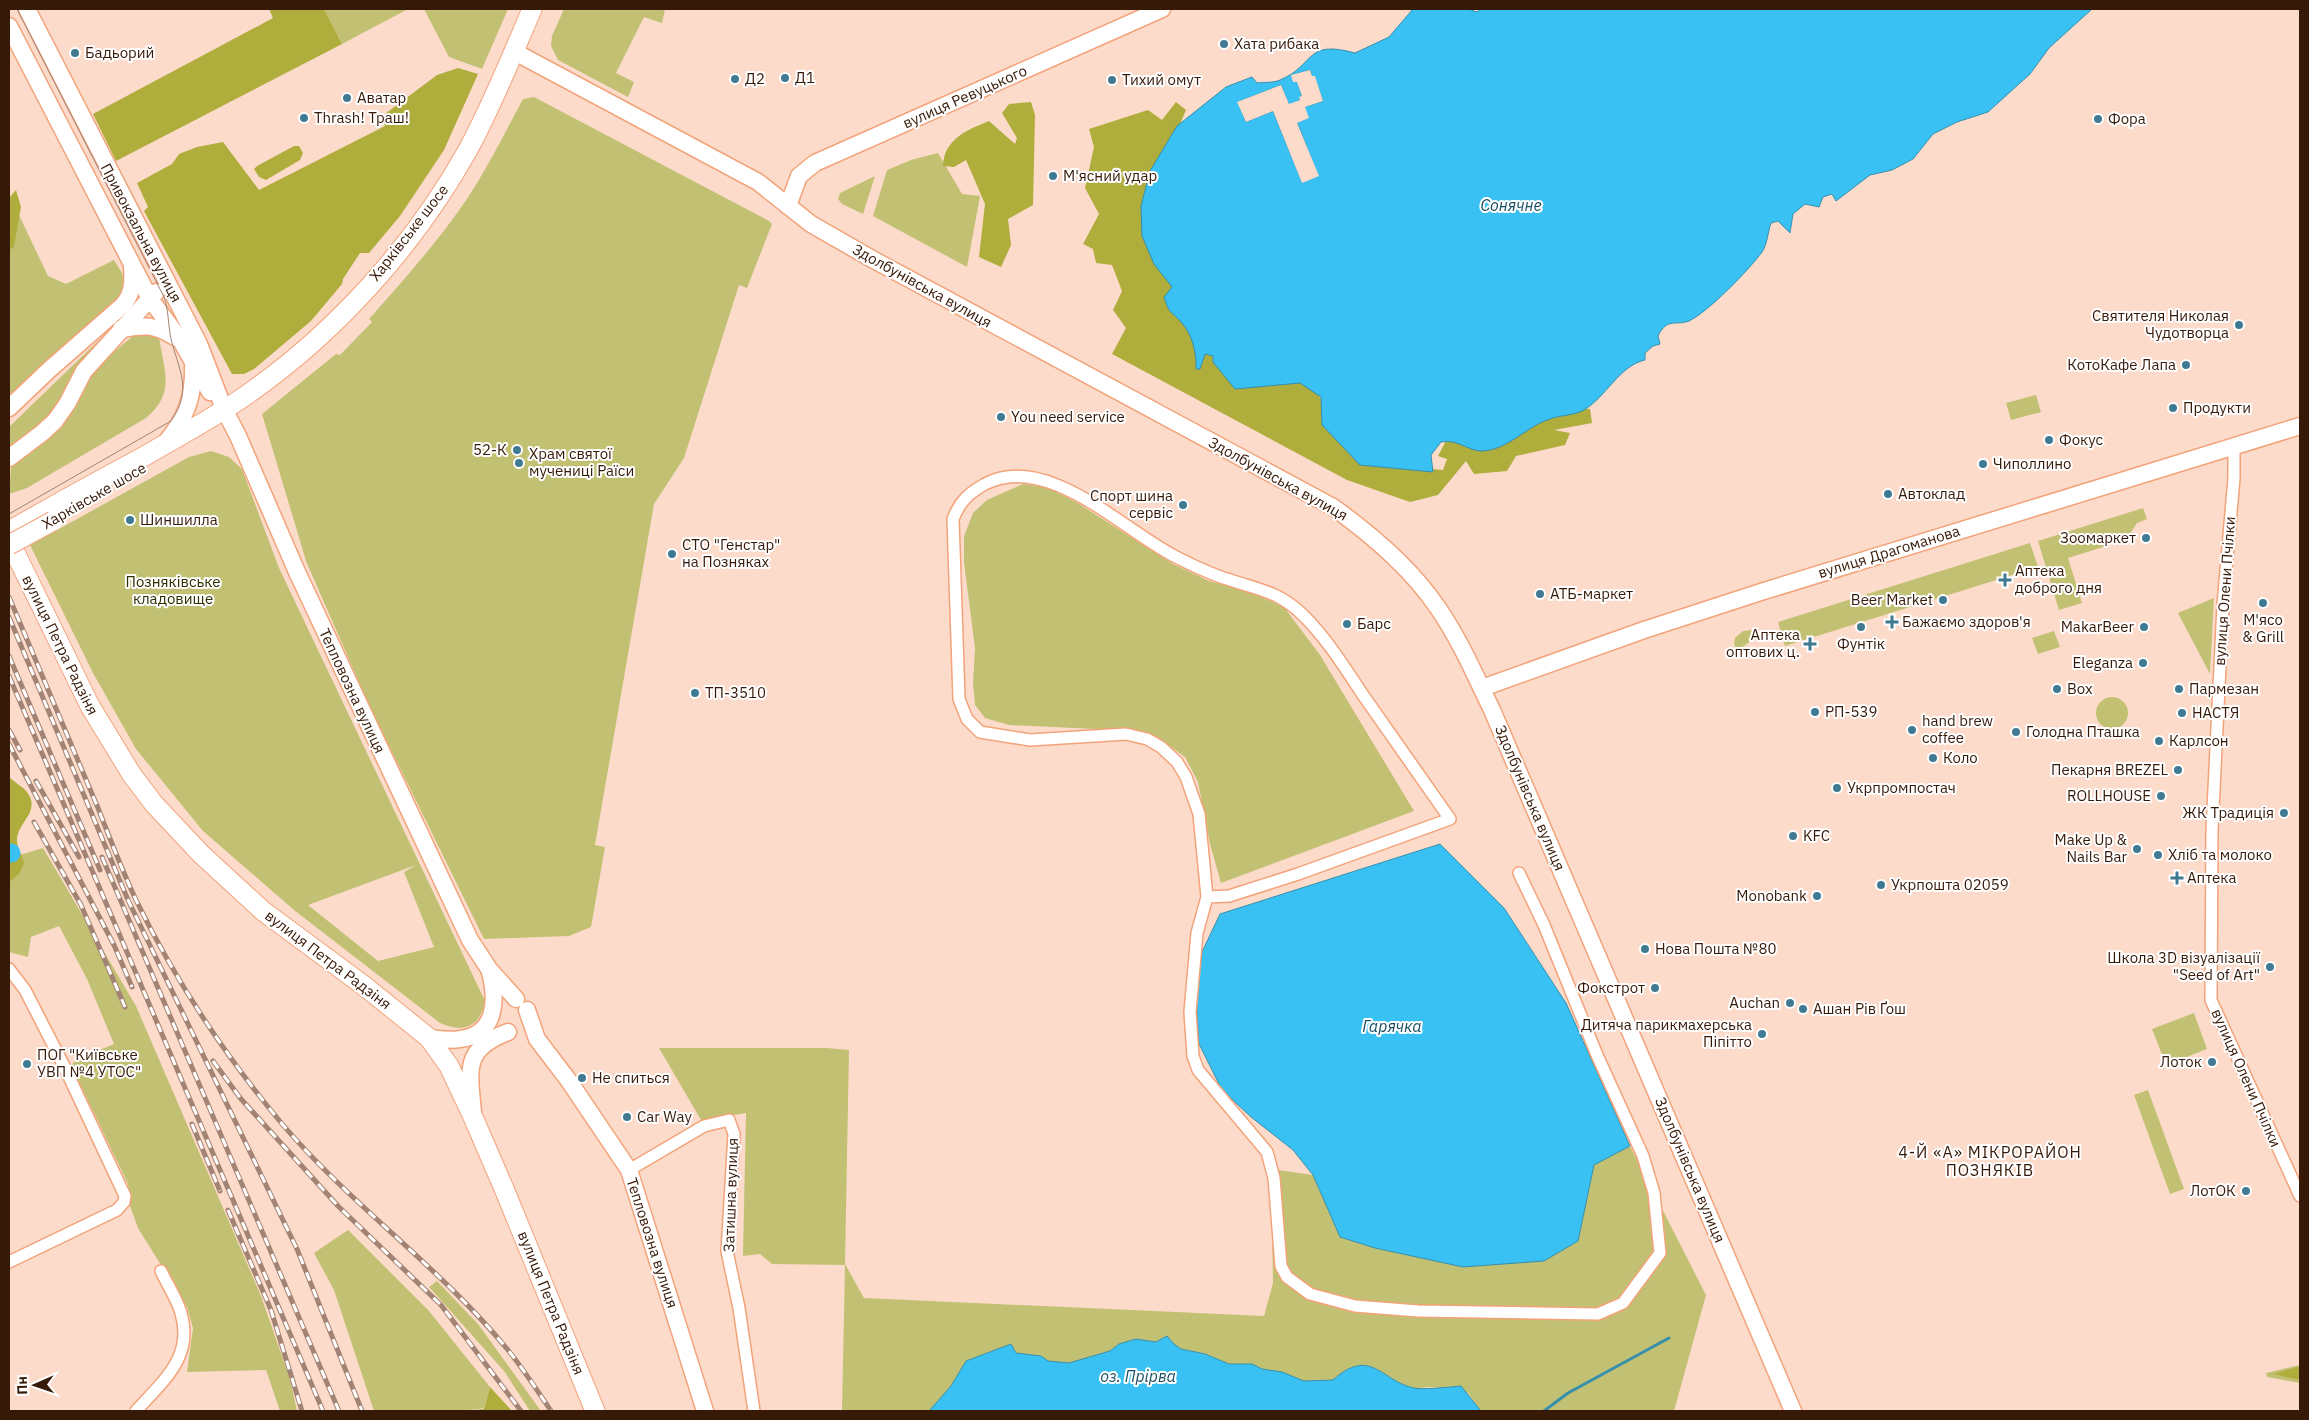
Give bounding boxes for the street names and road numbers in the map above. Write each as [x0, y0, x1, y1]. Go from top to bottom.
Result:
street label: вулиця Ревуцького [900, 61, 1030, 132]
street label: Привокзальна вулиця [97, 160, 186, 306]
street label: Харківське шосе [365, 181, 452, 285]
street label: Здолбунівська вулиця [849, 239, 995, 332]
street label: Здолбунівська вулиця [1205, 432, 1351, 525]
street label: Харківське шосе [38, 458, 149, 533]
street label: вулиця Олени Пчілки [2210, 516, 2239, 666]
street label: вулиця Драгоманова [1816, 521, 1962, 582]
street label: вулиця Петра Радзіня [18, 572, 103, 718]
street label: Тепловозна вулиця [315, 625, 390, 756]
street label: Здолбунівська вулиця [1491, 722, 1570, 873]
street label: вулиця Петра Радзіня [261, 906, 395, 1013]
street label: вулиця Олени Пчілки [2207, 1006, 2286, 1150]
street label: Здолбунівська вулиця [1651, 1094, 1730, 1245]
street label: Затишна вулиця [719, 1137, 742, 1253]
street label: Тепловозна вулиця [622, 1175, 682, 1310]
street label: вулиця Петра Радзіня [514, 1228, 589, 1378]

